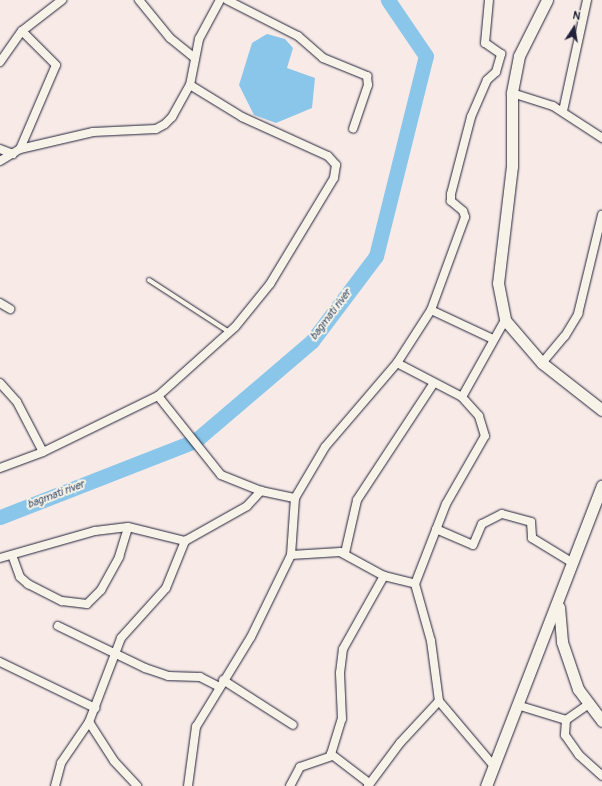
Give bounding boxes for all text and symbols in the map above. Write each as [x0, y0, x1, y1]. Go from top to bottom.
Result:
north arrow [554, 8, 594, 48]
text: N [572, 9, 582, 23]
water label: bagmati river [308, 287, 354, 343]
water label: bagmati river [26, 478, 86, 512]

